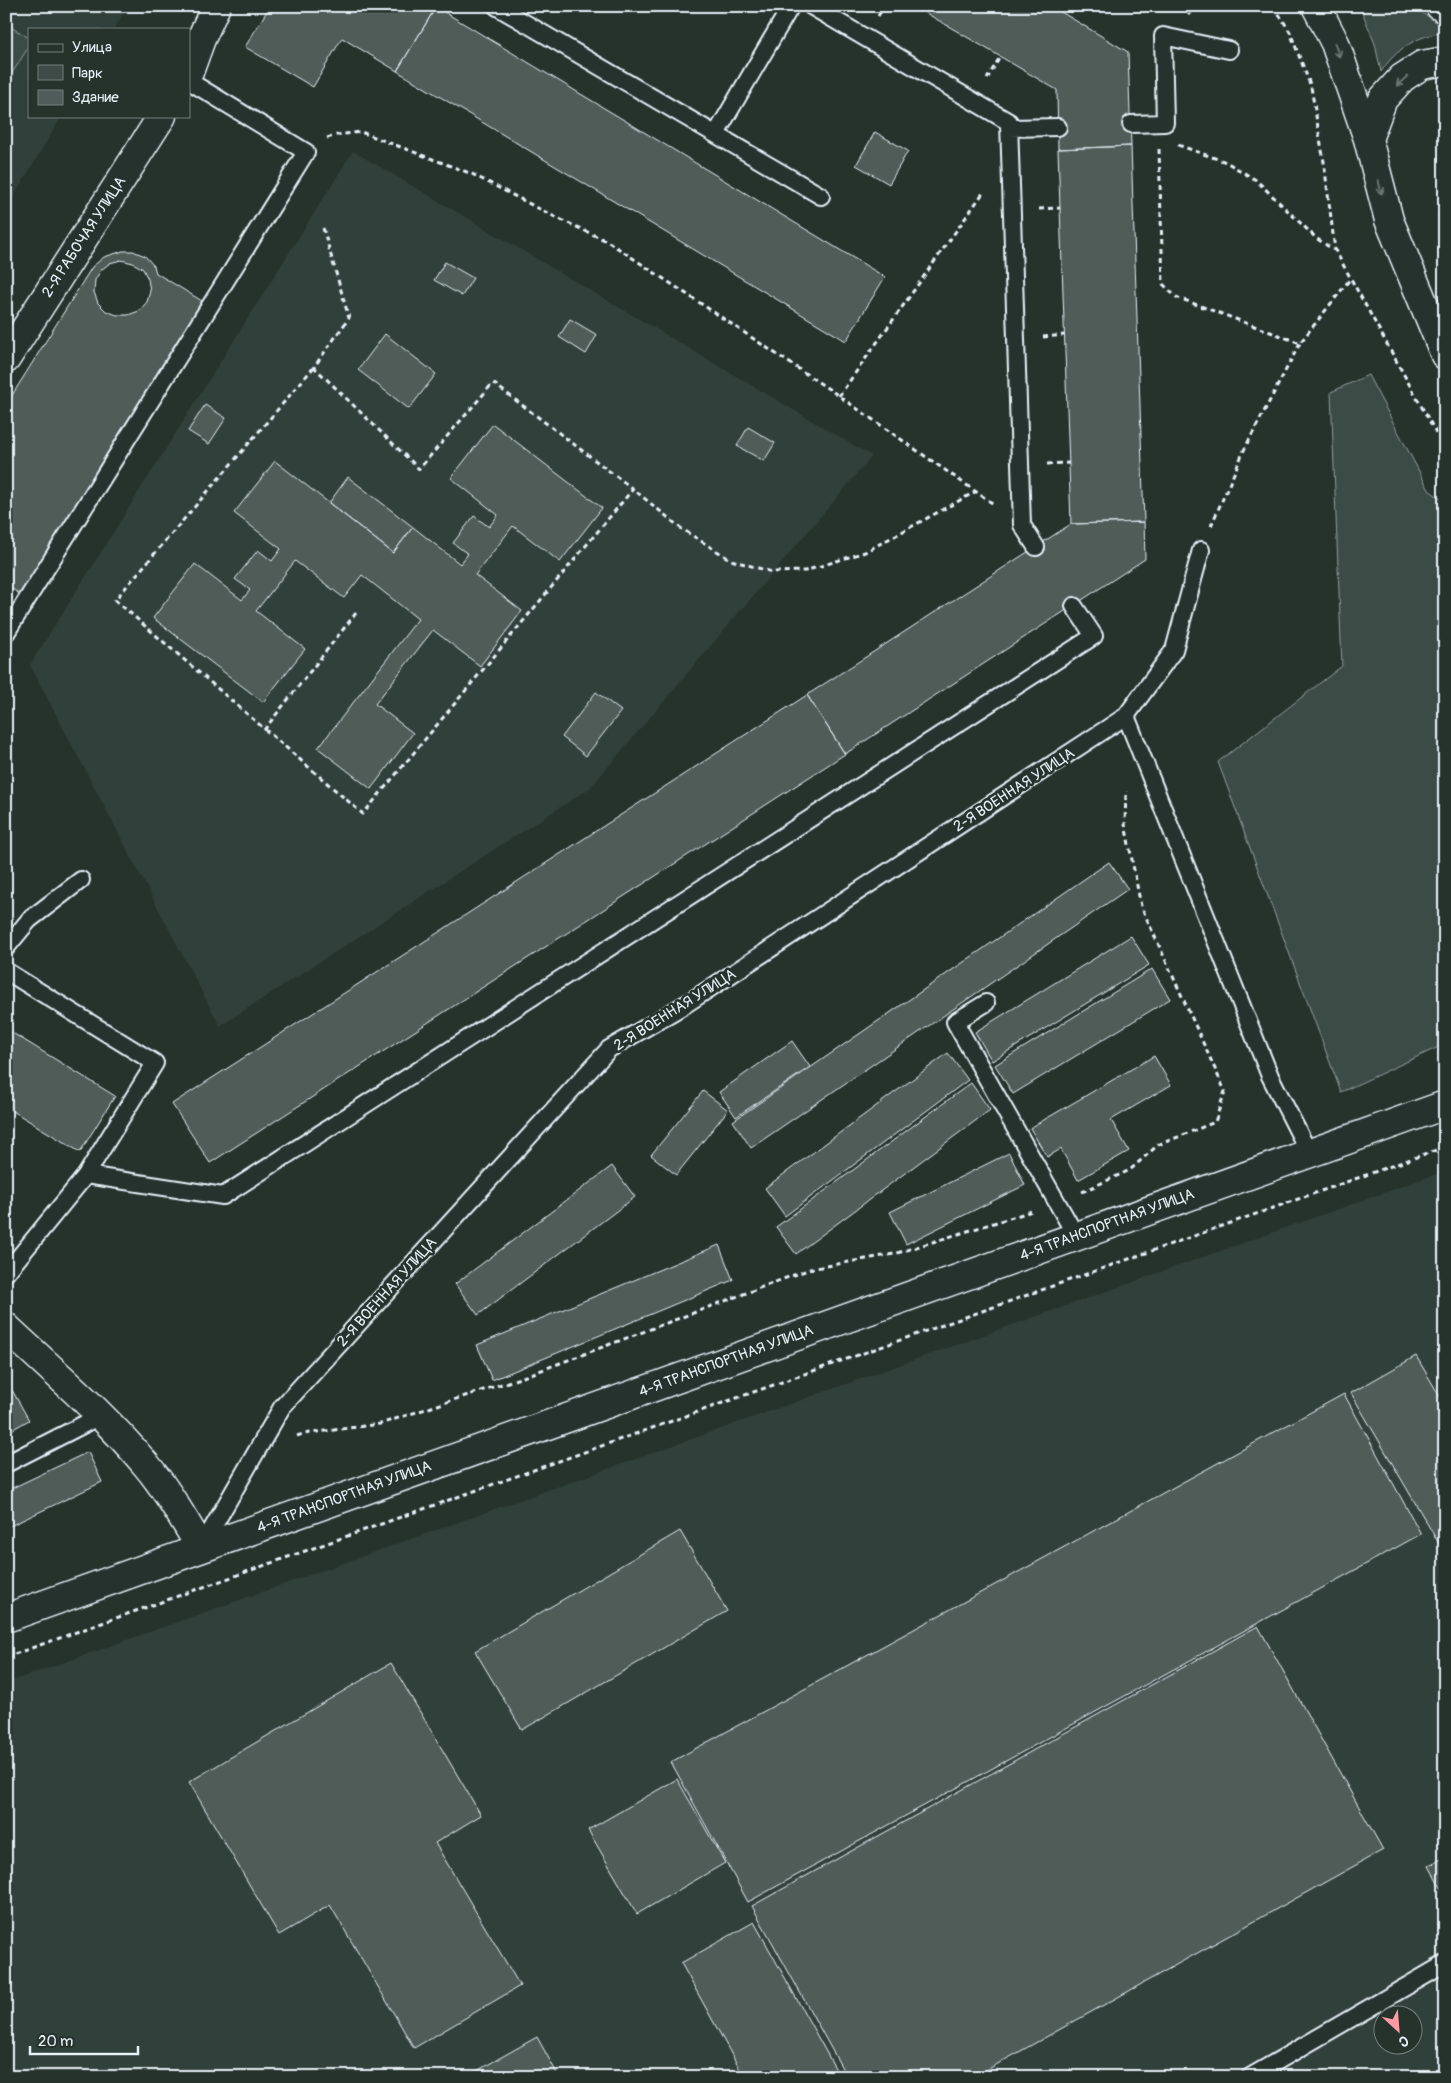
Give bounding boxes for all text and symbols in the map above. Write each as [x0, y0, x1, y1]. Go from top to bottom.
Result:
legend [28, 28, 190, 118]
text: Улица [72, 38, 112, 57]
one-way arrow [1333, 42, 1342, 57]
text: Парк [72, 64, 103, 83]
one-way arrow [1395, 75, 1408, 86]
text: Здание [72, 88, 119, 107]
street label: 2-Я РАБОЧАЯ УЛИЦА [38, 173, 130, 301]
one-way arrow [1376, 178, 1386, 194]
street label: 2-Я ВОЕННАЯ УЛИЦА [950, 744, 1078, 836]
street label: 2-Я ВОЕННАЯ УЛИЦА [610, 965, 740, 1055]
street label: 4-Я ТРАНСПОРТНАЯ УЛИЦА [1017, 1184, 1197, 1265]
street label: 2-Я ВОЕННАЯ УЛИЦА [333, 1233, 441, 1351]
street label: 4-Я ТРАНСПОРТНАЯ УЛИЦА [636, 1320, 816, 1401]
street label: 4-Я ТРАНСПОРТНАЯ УЛИЦА [254, 1456, 434, 1537]
north arrow [1374, 2006, 1424, 2056]
scale bar [30, 2023, 138, 2055]
text: 20 m [38, 2032, 73, 2051]
text: С [1396, 2032, 1411, 2051]

